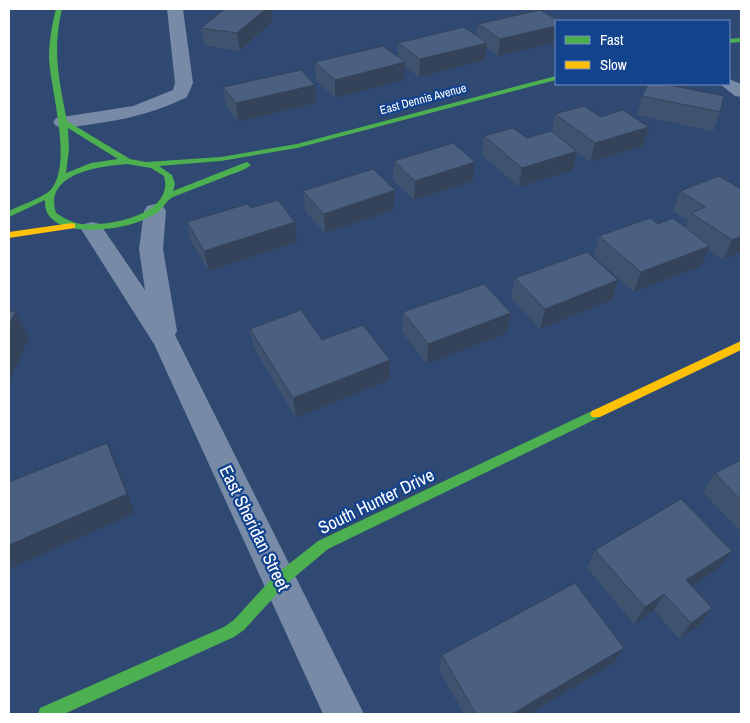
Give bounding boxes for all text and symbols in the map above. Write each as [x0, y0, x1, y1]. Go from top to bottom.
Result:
legend [555, 20, 730, 85]
text: Fast [600, 29, 624, 50]
text: Slow [600, 54, 627, 75]
street label: East Dennis Avenue [378, 80, 468, 118]
street label: East Sheridan Street [214, 461, 296, 595]
street label: South Hunter Drive [314, 462, 438, 540]

